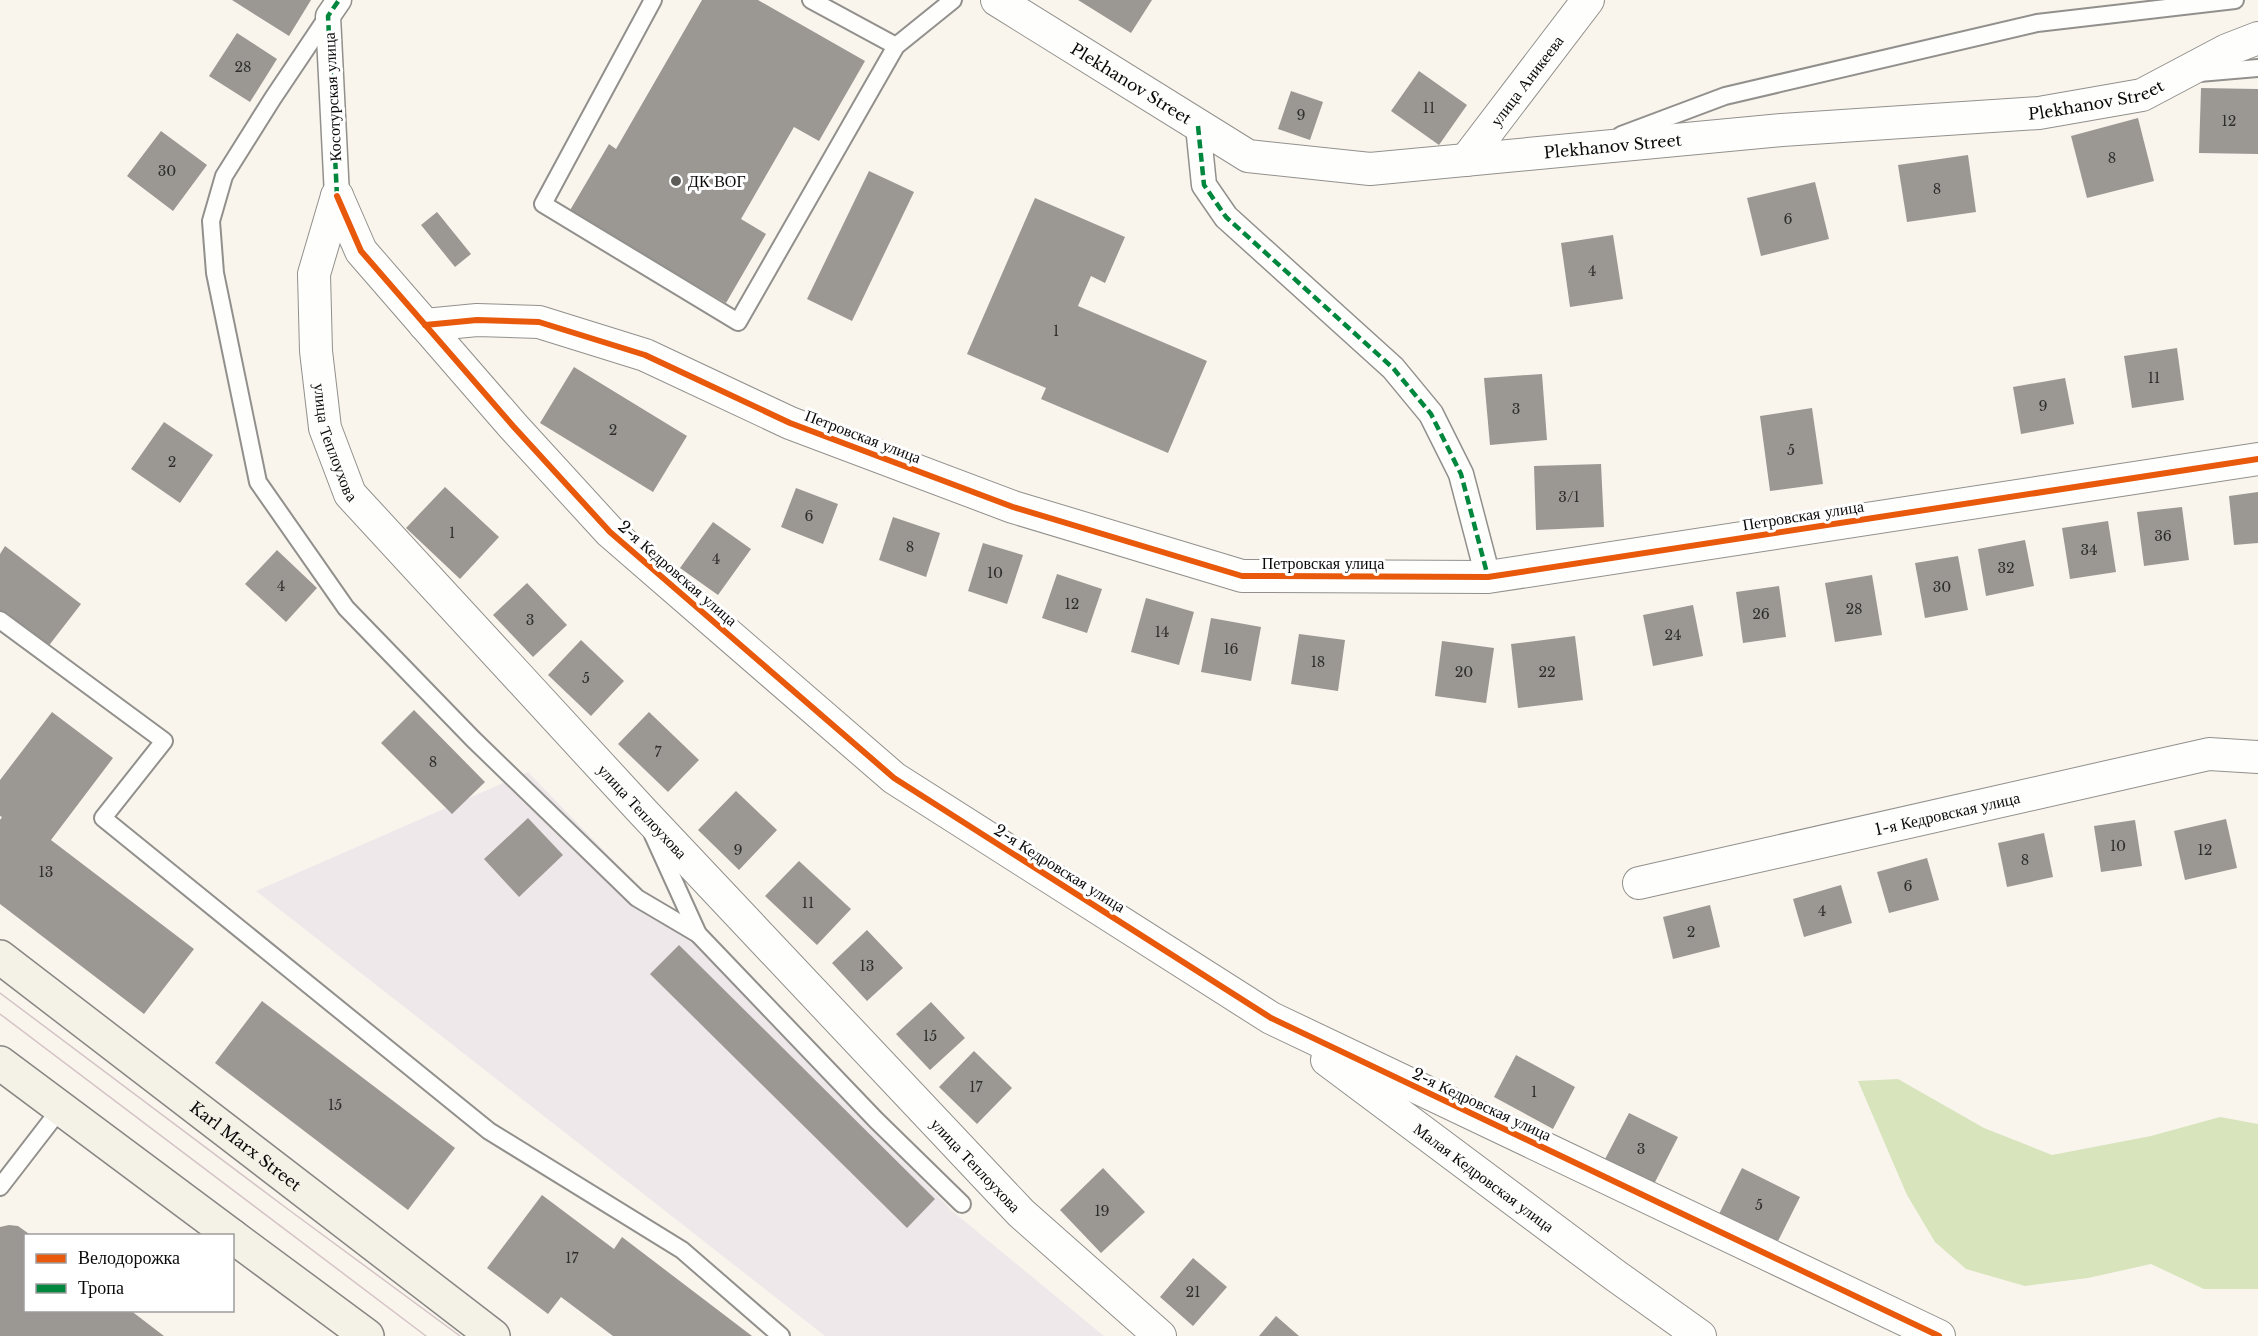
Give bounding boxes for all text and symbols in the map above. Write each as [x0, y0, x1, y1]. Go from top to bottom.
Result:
street label: улица Аникеева [1486, 31, 1568, 130]
street label: Косотурская улица [319, 32, 345, 162]
street label: Plekhanov Street [1067, 38, 1195, 128]
house number: 28 [234, 58, 252, 76]
street label: Plekhanov Street [2028, 75, 2167, 124]
house number: 11 [1423, 99, 1435, 117]
house number: 9 [1296, 106, 1306, 124]
house number: 12 [2222, 112, 2236, 130]
street label: Plekhanov Street [1543, 130, 1683, 163]
house number: 8 [2108, 149, 2116, 167]
house number: 30 [158, 162, 176, 180]
place label: ДК ВОГ [688, 171, 746, 191]
marker: ДК ВОГ [669, 174, 683, 188]
house number: 8 [1933, 180, 1941, 198]
house number: 6 [1783, 210, 1793, 228]
house number: 4 [1588, 262, 1596, 280]
house number: 1 [1053, 322, 1059, 340]
house number: 11 [2148, 369, 2160, 387]
street label: улица Теплоухова [310, 382, 362, 506]
house number: 9 [2038, 397, 2048, 415]
house number: 3 [1512, 400, 1520, 418]
street label: Петровская улица [802, 405, 924, 467]
house number: 2 [609, 421, 617, 439]
house number: 5 [1787, 441, 1795, 459]
house number: 2 [168, 453, 176, 471]
house number: 3/1 [1558, 488, 1580, 506]
street label: Петровская улица [1741, 496, 1865, 534]
house number: 6 [804, 507, 814, 525]
street label: 2-я Кедровская улица [614, 516, 742, 630]
house number: 1 [449, 524, 455, 542]
house number: 36 [2154, 527, 2172, 545]
house number: 8 [906, 538, 914, 556]
house number: 34 [2081, 541, 2097, 559]
house number: 4 [712, 550, 720, 568]
street label: Петровская улица [1262, 553, 1384, 573]
house number: 32 [1997, 559, 2015, 577]
house number: 10 [987, 564, 1003, 582]
house number: 4 [277, 577, 285, 595]
house number: 30 [1933, 578, 1951, 596]
house number: 12 [1065, 595, 1079, 613]
house number: 28 [1845, 600, 1863, 618]
house number: 26 [1752, 605, 1770, 623]
house number: 3 [526, 611, 534, 629]
house number: 14 [1155, 623, 1169, 641]
house number: 24 [1665, 626, 1681, 644]
house number: 16 [1223, 640, 1239, 658]
house number: 18 [1311, 653, 1325, 671]
house number: 20 [1455, 663, 1473, 681]
house number: 22 [1538, 663, 1556, 681]
house number: 5 [582, 669, 590, 687]
house number: 7 [654, 743, 662, 761]
house number: 8 [429, 753, 437, 771]
street label: улица Теплоухова [594, 760, 692, 863]
street label: 1-я Кедровская улица [1873, 787, 2022, 839]
street label: 2-я Кедровская улица [991, 820, 1129, 916]
house number: 10 [2110, 837, 2126, 855]
house number: 9 [733, 841, 743, 859]
house number: 12 [2198, 841, 2212, 859]
house number: 8 [2021, 851, 2029, 869]
house number: 13 [39, 863, 53, 881]
house number: 6 [1903, 877, 1913, 895]
house number: 11 [802, 894, 814, 912]
house number: 4 [1818, 902, 1826, 920]
house number: 2 [1687, 923, 1695, 941]
house number: 13 [860, 957, 874, 975]
house number: 15 [923, 1027, 937, 1045]
street label: 2-я Кедровская улица [1409, 1063, 1555, 1145]
house number: 17 [969, 1078, 984, 1096]
house number: 1 [1531, 1083, 1537, 1101]
house number: 15 [328, 1096, 342, 1114]
street label: Karl Marx Street [186, 1097, 305, 1195]
street label: улица Теплоухова [927, 1114, 1025, 1216]
street label: Малая Кедровская улица [1410, 1118, 1558, 1236]
house number: 3 [1637, 1140, 1645, 1158]
house number: 5 [1755, 1196, 1763, 1214]
house number: 19 [1094, 1202, 1110, 1220]
legend [24, 1234, 234, 1312]
text: Велодорожка [78, 1247, 180, 1269]
house number: 17 [565, 1249, 580, 1267]
text: Тропа [78, 1277, 124, 1299]
house number: 21 [1186, 1283, 1200, 1301]

